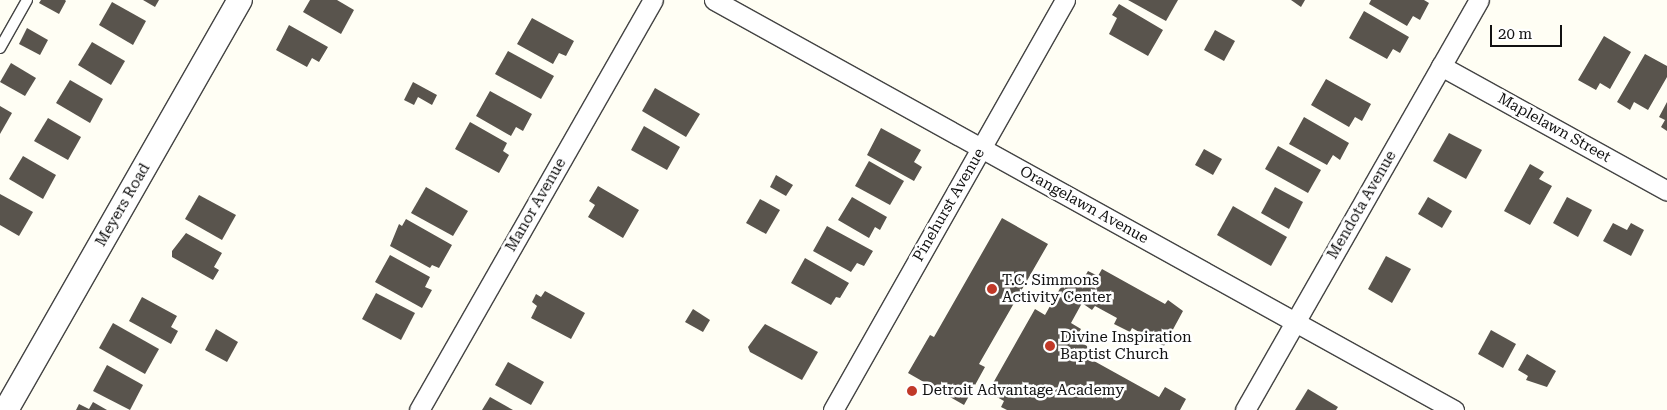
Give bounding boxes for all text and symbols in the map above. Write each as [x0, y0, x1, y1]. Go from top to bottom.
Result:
scale bar [1492, 15, 1564, 47]
text: 20 m [1498, 25, 1532, 43]
street label: Maplelawn Street [1494, 90, 1614, 166]
street label: Pinehurst Avenue [909, 145, 989, 265]
street label: Mendota Avenue [1324, 148, 1400, 262]
street label: Manor Avenue [502, 155, 570, 255]
street label: Meyers Road [92, 160, 154, 250]
street label: Orangelawn Avenue [1017, 162, 1151, 248]
place label: T.C. Simmons Activity Center [1002, 271, 1112, 306]
marker: T.C. Simmons Activity Center [986, 283, 998, 295]
place label: Divine Inspiration Baptist Church [1060, 328, 1192, 363]
marker: Divine Inspiration Baptist Church [1044, 340, 1056, 352]
place label: Detroit Advantage Academy [922, 382, 1124, 400]
marker: Detroit Advantage Academy [906, 385, 918, 397]

